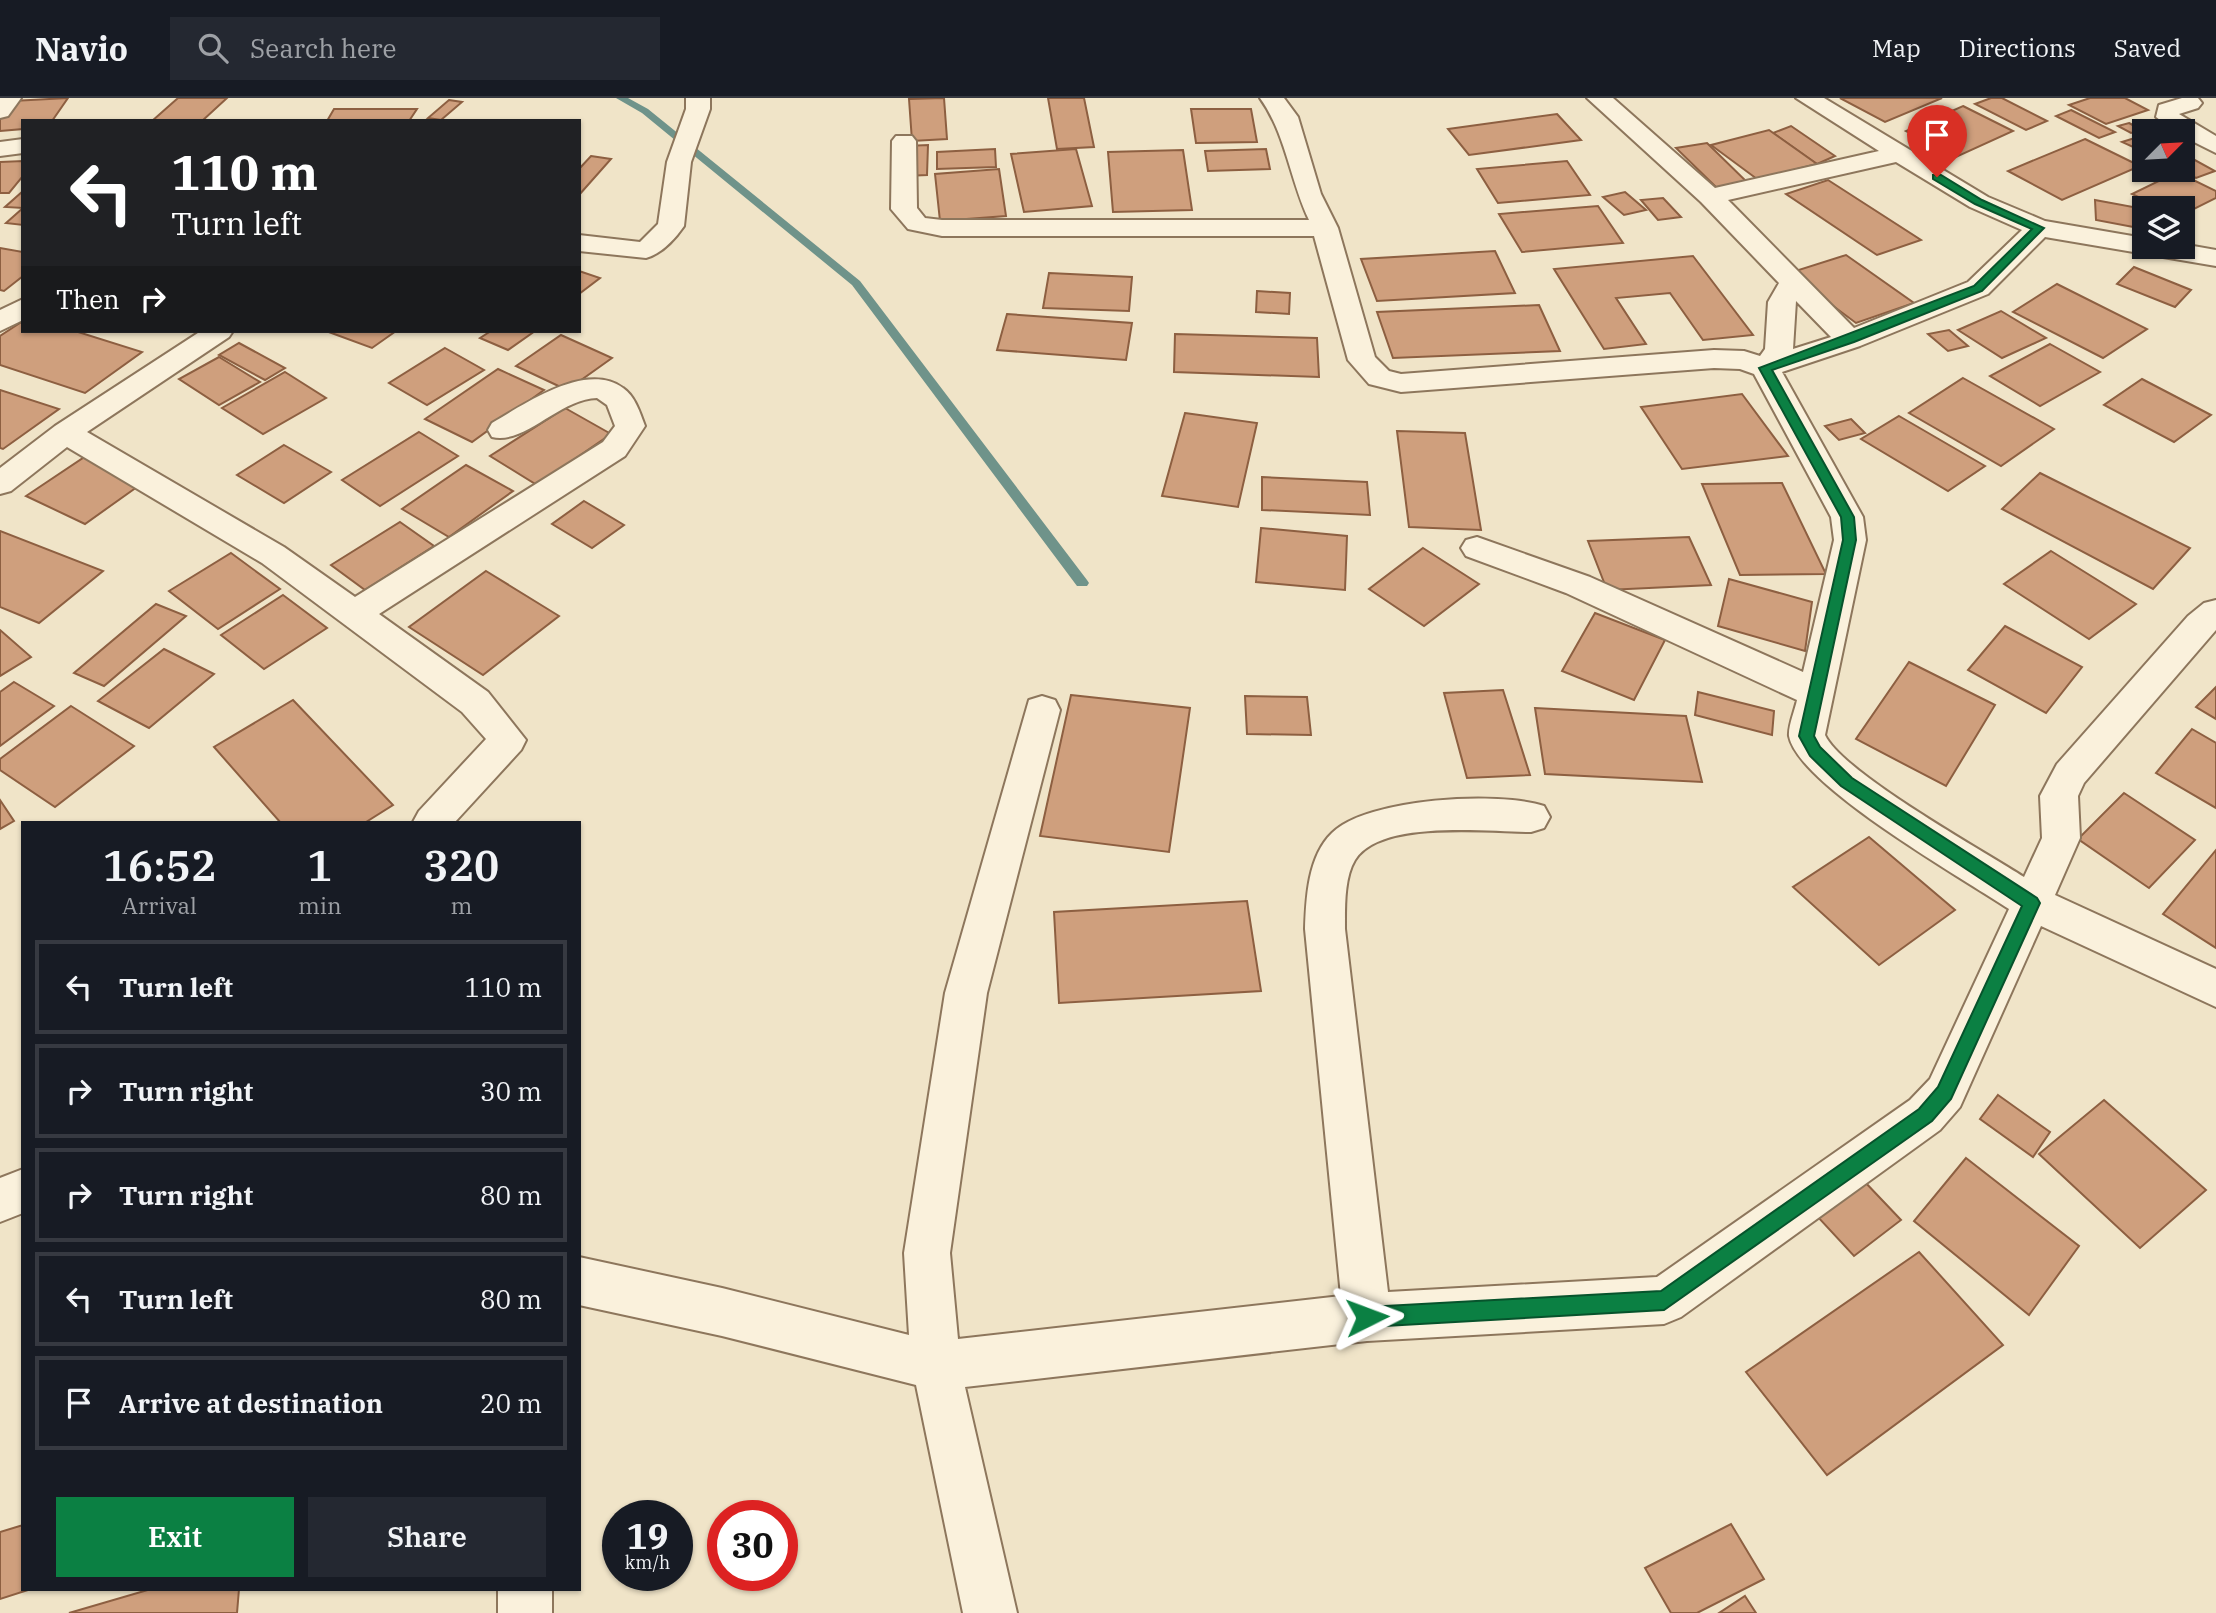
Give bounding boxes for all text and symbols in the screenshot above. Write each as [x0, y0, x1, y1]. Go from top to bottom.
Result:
search box [170, 17, 660, 80]
text: Navio [35, 27, 128, 70]
icon: search [194, 29, 232, 67]
text: Search here [250, 31, 396, 65]
text: Map [1872, 32, 1921, 64]
text: Directions [1959, 32, 2076, 64]
text: Saved [2114, 32, 2181, 64]
pin [1907, 105, 1967, 177]
icon: arrive [1918, 116, 1956, 154]
north arrow [2132, 119, 2194, 182]
map controls [2132, 119, 2195, 259]
text: 110 m [171, 140, 318, 203]
icon: left [56, 147, 147, 238]
button: layers [2132, 196, 2195, 259]
text: Turn left [171, 202, 302, 244]
icon: right [134, 280, 172, 318]
text: Then [56, 282, 120, 316]
text: 16:52 [103, 838, 216, 893]
text: 1 [307, 838, 332, 893]
text: 320 [424, 838, 499, 893]
text: Arrival [122, 890, 197, 920]
text: min [298, 890, 342, 920]
text: m [450, 890, 472, 920]
icon: left [60, 968, 98, 1006]
text: Turn left [119, 970, 233, 1004]
text: 110 m [464, 970, 542, 1004]
icon: right [60, 1072, 98, 1110]
text: Turn right [119, 1074, 253, 1108]
text: 30 m [480, 1074, 542, 1108]
icon: right [60, 1176, 98, 1214]
text: Turn right [119, 1178, 253, 1212]
text: 80 m [480, 1178, 542, 1212]
icon: left [60, 1280, 98, 1318]
position arrow [1330, 1280, 1404, 1354]
text: Turn left [119, 1282, 233, 1316]
text: 80 m [480, 1282, 542, 1316]
icon: arrive [60, 1384, 98, 1422]
text: Arrive at destination [119, 1386, 383, 1420]
text: 20 m [480, 1386, 542, 1420]
button: Exit [56, 1497, 294, 1577]
button: Share [308, 1497, 546, 1577]
speed limit sign: 30 [707, 1500, 798, 1591]
text: 19 [626, 1513, 669, 1559]
text: km/h [625, 1551, 670, 1574]

